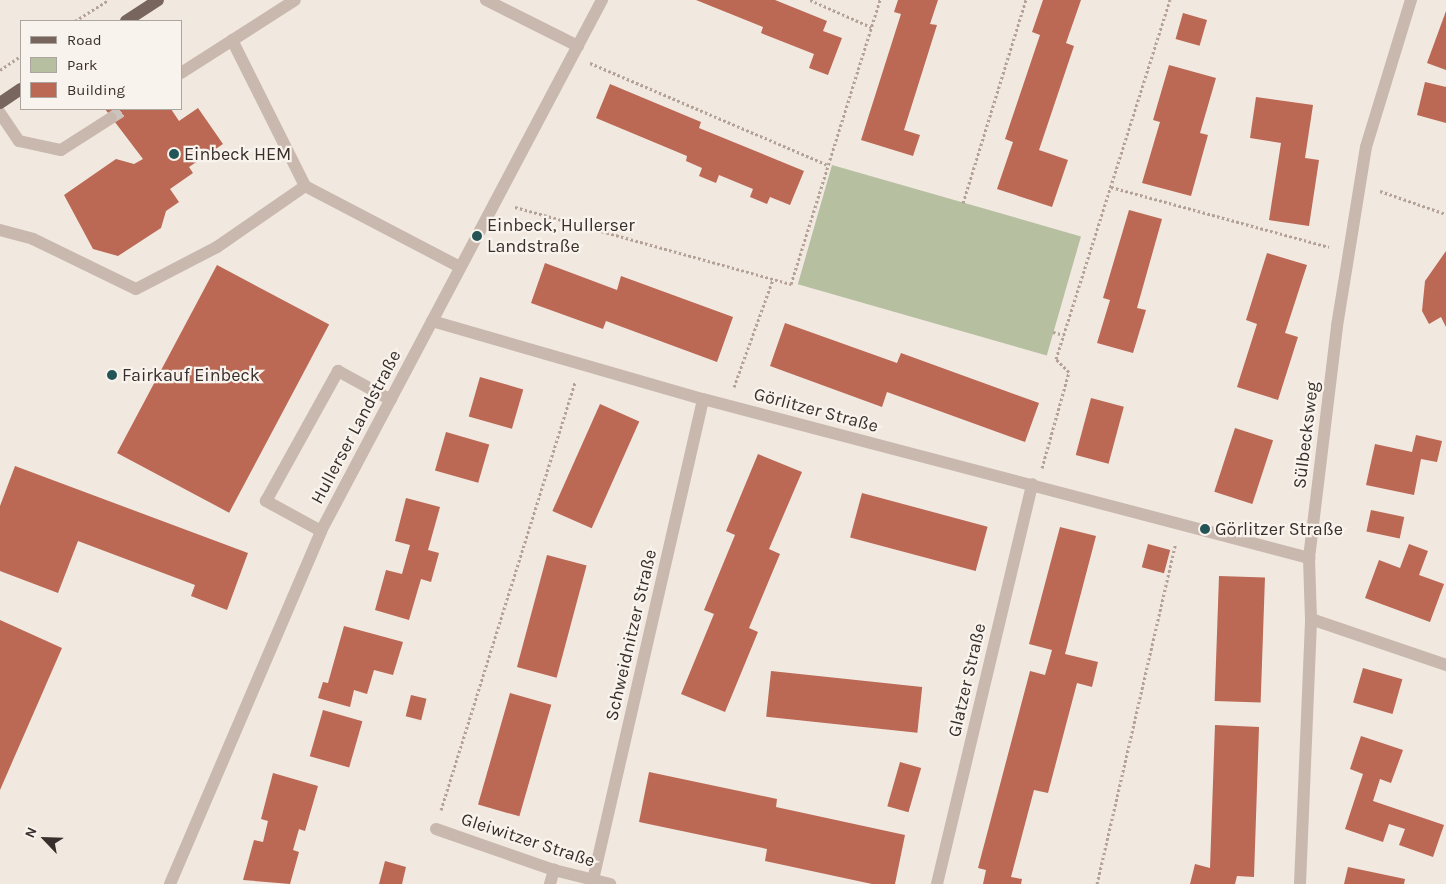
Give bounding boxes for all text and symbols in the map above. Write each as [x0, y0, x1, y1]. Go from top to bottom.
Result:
legend [20, 20, 182, 110]
text: Road [67, 31, 102, 49]
text: Park [67, 56, 97, 74]
text: Building [67, 81, 125, 99]
place label: Einbeck HEM [184, 143, 291, 165]
marker: Einbeck HEM [168, 148, 180, 160]
place label: Einbeck, Hullerser Landstraße [487, 215, 635, 258]
marker: Einbeck, Hullerser Landstraße [471, 230, 483, 242]
street label: Hullerser Landstraße [306, 346, 406, 508]
place label: Fairkauf Einbeck [122, 364, 260, 386]
marker: Fairkauf Einbeck [106, 369, 118, 381]
street label: Sülbecksweg [1289, 380, 1323, 490]
street label: Görlitzer Straße [751, 383, 881, 437]
place label: Görlitzer Straße [1215, 518, 1343, 540]
marker: Görlitzer Straße [1199, 523, 1211, 535]
street label: Schweidnitzer Straße [601, 547, 661, 723]
street label: Glatzer Straße [943, 621, 991, 739]
street label: Gleiwitzer Straße [458, 808, 598, 872]
north arrow [20, 814, 70, 864]
text: N [21, 825, 41, 841]

